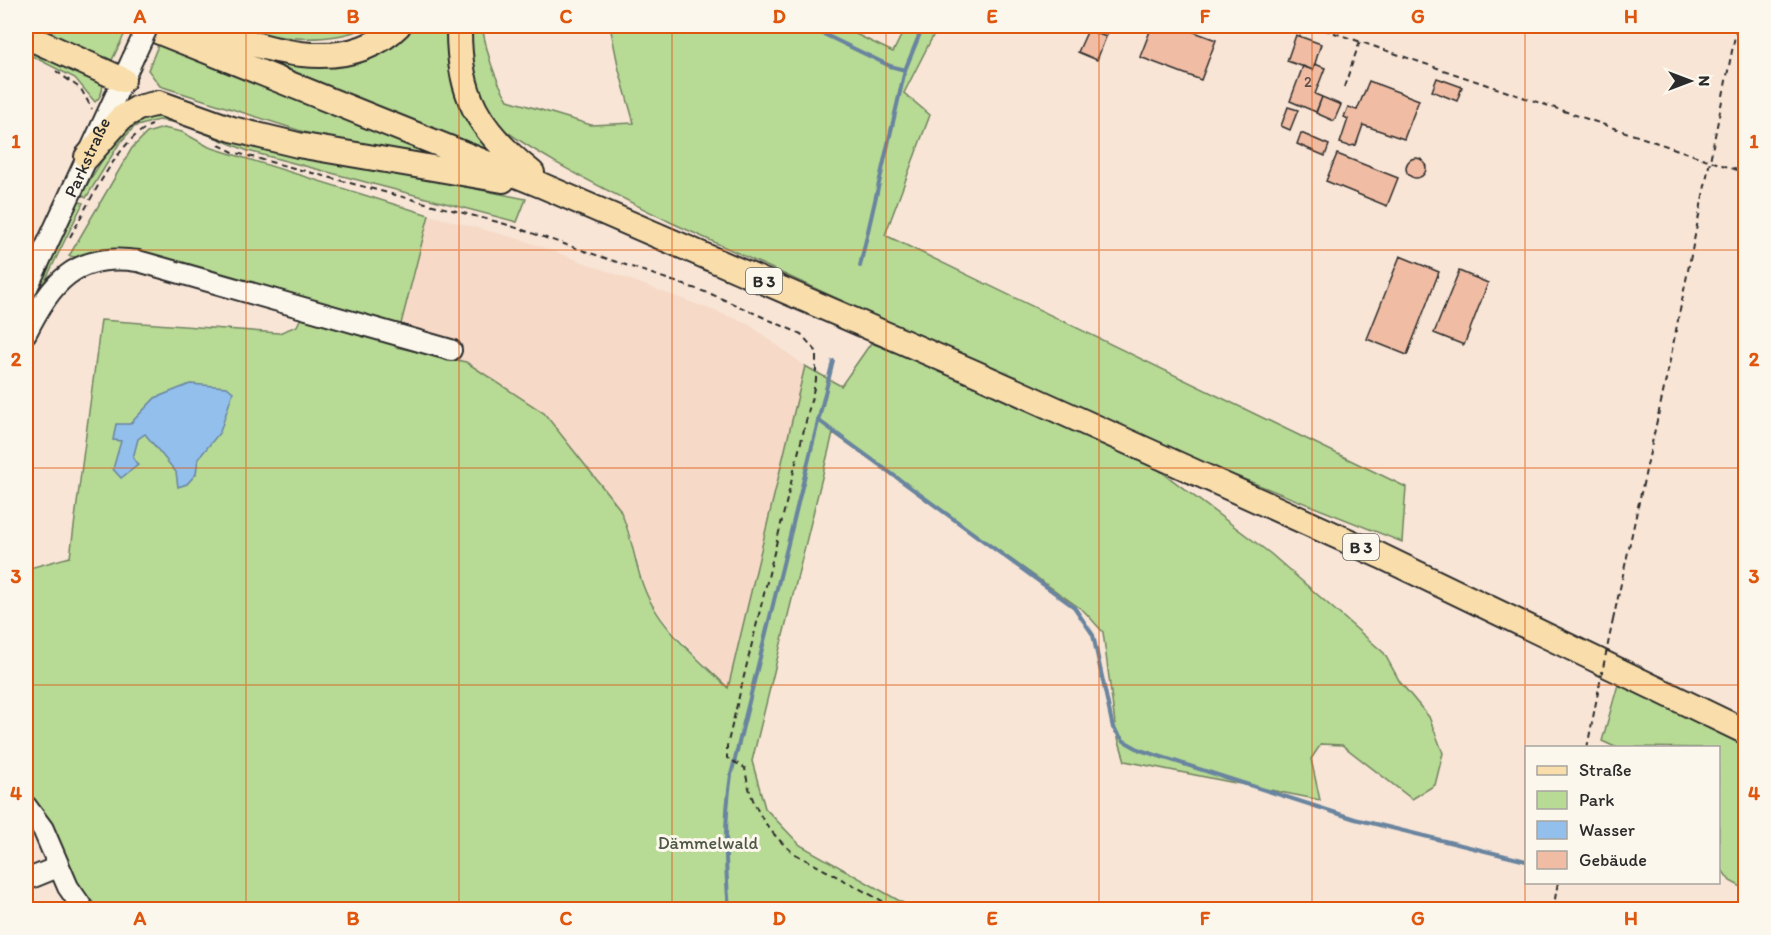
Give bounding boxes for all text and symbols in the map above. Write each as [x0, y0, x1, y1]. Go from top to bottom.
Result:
text: A [133, 4, 147, 28]
text: B [347, 4, 360, 28]
text: C [560, 4, 573, 28]
text: D [772, 4, 786, 28]
text: E [986, 4, 998, 28]
text: F [1200, 4, 1211, 28]
text: G [1411, 4, 1425, 28]
text: H [1624, 4, 1638, 28]
north arrow [1660, 51, 1720, 111]
house number: 2 [1304, 73, 1312, 91]
text: N [1695, 76, 1714, 86]
street label: Parkstraße [59, 114, 115, 201]
text: 1 [11, 129, 21, 153]
text: 1 [1749, 129, 1759, 153]
road number: B 3 [746, 268, 782, 294]
text: 2 [11, 347, 22, 371]
text: 2 [1749, 347, 1760, 371]
road number: B 3 [1343, 534, 1379, 560]
text: 3 [11, 564, 22, 588]
text: 3 [1749, 564, 1760, 588]
legend [1525, 746, 1720, 884]
text: Straße [1579, 759, 1632, 781]
text: 4 [10, 781, 22, 805]
text: 4 [1748, 781, 1760, 805]
text: Park [1579, 789, 1614, 811]
text: Wasser [1579, 819, 1636, 841]
park label: Dämmelwald [658, 832, 759, 854]
text: Gebäude [1579, 849, 1647, 871]
text: A [133, 906, 147, 930]
text: B [347, 906, 360, 930]
text: C [560, 906, 573, 930]
text: D [772, 906, 786, 930]
text: E [986, 906, 998, 930]
text: F [1200, 906, 1211, 930]
text: G [1411, 906, 1425, 930]
text: H [1624, 906, 1638, 930]

